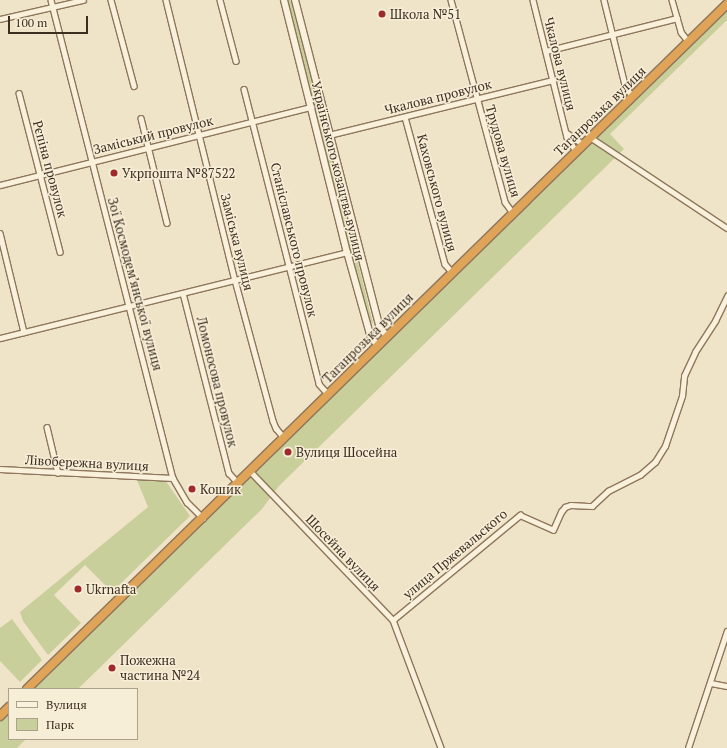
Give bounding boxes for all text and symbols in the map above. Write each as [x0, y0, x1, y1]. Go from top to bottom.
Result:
place label: Школа №51 [390, 6, 461, 22]
scale bar [10, 8, 90, 34]
marker: Школа №51 [377, 9, 387, 19]
text: 100 m [15, 15, 47, 30]
street label: Чкалова вулиця [541, 16, 579, 112]
street label: Таганрозька вулиця [551, 63, 649, 159]
street label: Чкалова провулок [383, 76, 493, 118]
street label: Українського козацтва вулиця [308, 80, 368, 262]
street label: Трудова вулиця [482, 103, 524, 199]
street label: Заміський провулок [91, 113, 215, 157]
street label: Рєпіна провулок [30, 119, 70, 219]
street label: Каховського вулиця [414, 132, 460, 254]
street label: Станіславського провулок [267, 161, 321, 319]
place label: Укрпошта №87522 [122, 165, 236, 181]
marker: Укрпошта №87522 [109, 168, 119, 178]
street label: Заміська вулиця [217, 192, 257, 292]
street label: Зої Космодем’янської вулиця [104, 196, 166, 372]
street label: Таганрозька вулиця [320, 290, 416, 386]
street label: Ломоносова провулок [193, 315, 241, 449]
place label: Вулиця Шосейна [296, 444, 397, 460]
marker: Вулиця Шосейна [283, 447, 293, 457]
street label: Лівобережна вулиця [25, 452, 149, 474]
place label: Кошик [200, 481, 241, 497]
marker: Кошик [187, 484, 197, 494]
street label: улица Пржевальского [400, 506, 510, 602]
street label: Шосейна вулиця [303, 512, 383, 594]
place label: Ukrnafta [86, 581, 136, 597]
marker: Ukrnafta [73, 584, 83, 594]
place label: Пожежна частина №24 [120, 653, 200, 684]
marker: Пожежна частина №24 [107, 663, 117, 673]
legend [8, 688, 138, 740]
text: Вулиця [46, 697, 87, 712]
text: Парк [46, 717, 74, 732]

